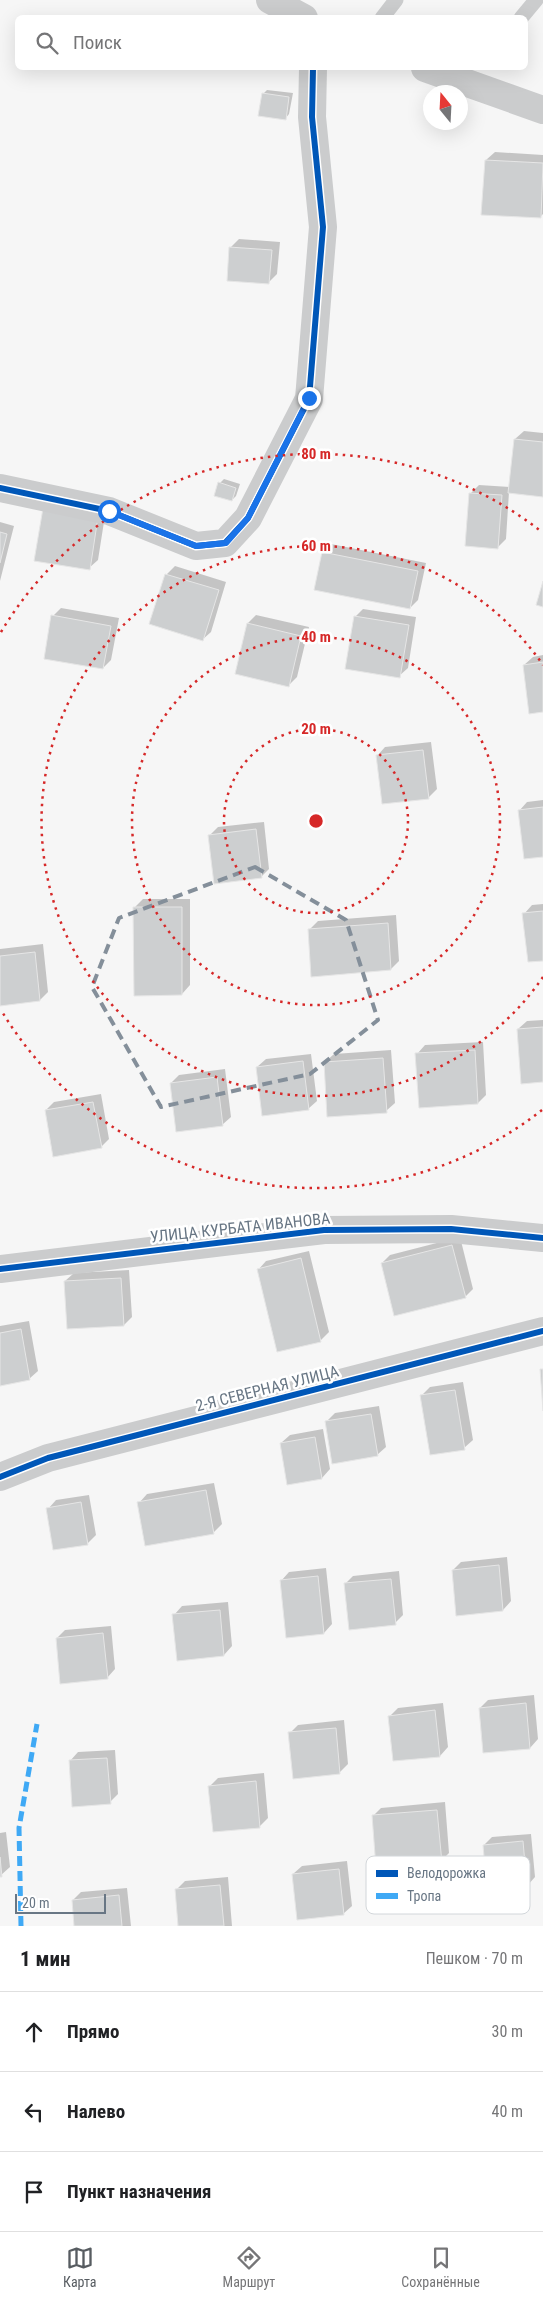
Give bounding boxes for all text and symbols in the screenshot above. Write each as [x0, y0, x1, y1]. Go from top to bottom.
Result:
search box [15, 15, 528, 70]
icon: search [33, 29, 61, 57]
text: Поиск [73, 31, 122, 54]
north arrow [423, 85, 468, 130]
route end [298, 387, 321, 410]
text: 80 m [301, 445, 331, 463]
route start [98, 500, 121, 523]
text: 60 m [301, 537, 331, 555]
text: 40 m [301, 628, 331, 646]
text: 20 m [301, 720, 331, 738]
centre of rings [307, 812, 325, 830]
street label: УЛИЦА КУРБАТА ИВАНОВА [149, 1209, 331, 1246]
street label: 2-Я СЕВЕРНАЯ УЛИЦА [194, 1362, 341, 1415]
legend [366, 1856, 530, 1914]
text: Велодорожка [407, 1865, 486, 1881]
text: Тропа [407, 1888, 441, 1904]
scale bar [15, 1891, 106, 1914]
text: 20 m [22, 1895, 50, 1911]
text: 1 мин [20, 1947, 70, 1971]
text: Пешком · 70 m [426, 1949, 523, 1968]
icon: ahead [20, 2018, 48, 2046]
text: Прямо [67, 2020, 120, 2043]
text: 30 m [491, 2022, 523, 2041]
icon: left [20, 2098, 48, 2126]
text: Налево [67, 2100, 125, 2123]
text: 40 m [491, 2102, 523, 2121]
icon: arrive [20, 2178, 48, 2206]
text: Пункт назначения [67, 2180, 211, 2203]
tab: Карта [63, 2244, 97, 2290]
tab: Маршрут [223, 2244, 275, 2290]
tab: Сохранённые [401, 2244, 480, 2290]

